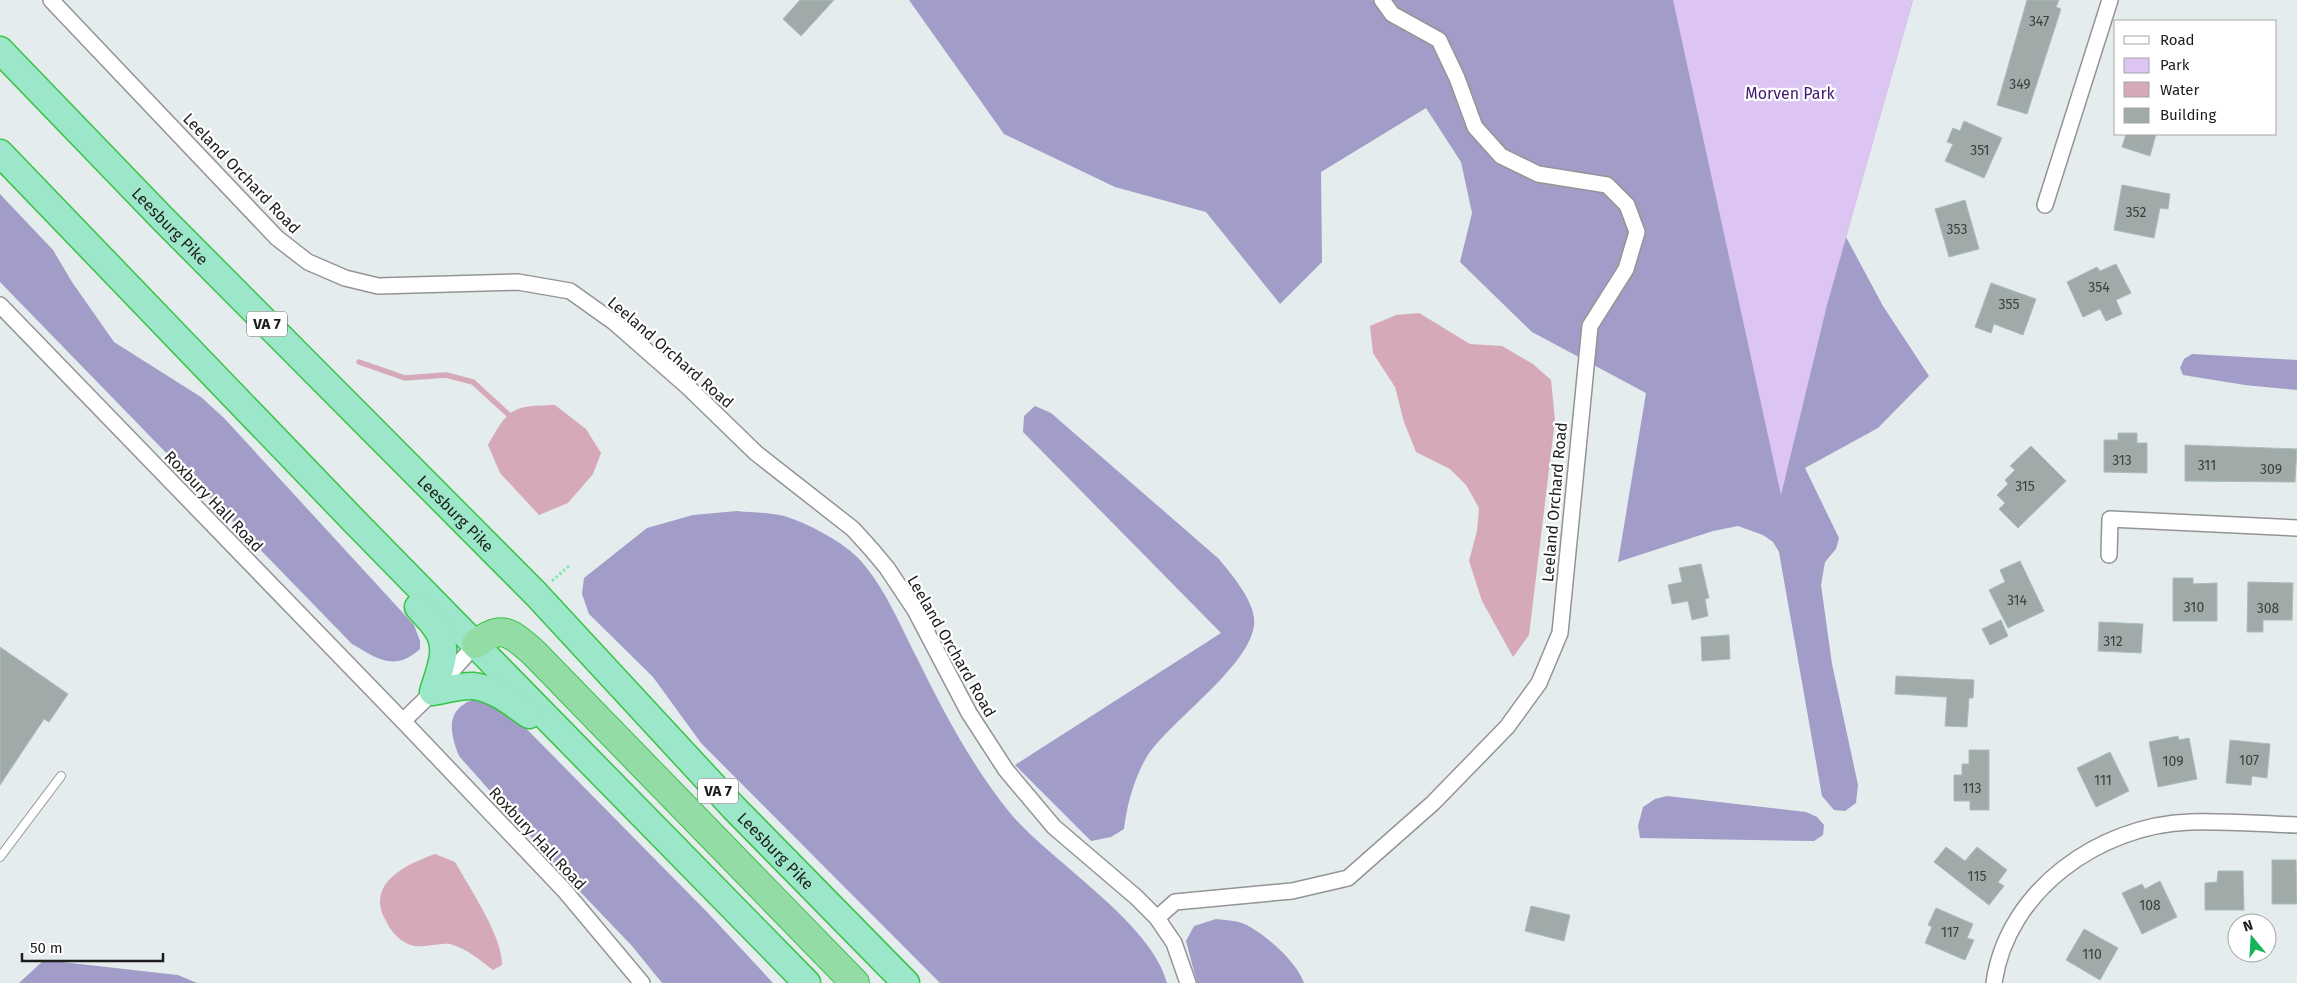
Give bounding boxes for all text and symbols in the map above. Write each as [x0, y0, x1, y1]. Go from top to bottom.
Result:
house number: 347 [2029, 13, 2049, 30]
legend [2114, 20, 2277, 135]
text: Road [2160, 31, 2195, 49]
text: Park [2160, 56, 2190, 74]
house number: 349 [2009, 76, 2031, 93]
text: Water [2160, 81, 2199, 99]
park label: Morven Park [1745, 84, 1836, 103]
text: Building [2160, 106, 2216, 124]
street label: Leeland Orchard Road [179, 109, 304, 238]
house number: 351 [1970, 142, 1990, 159]
street label: Leesburg Pike [128, 184, 212, 269]
house number: 352 [2126, 204, 2146, 221]
house number: 353 [1947, 221, 1967, 238]
house number: 354 [2088, 279, 2110, 296]
street label: Leeland Orchard Road [604, 293, 737, 412]
house number: 355 [1999, 296, 2019, 313]
road number: VA 7 [247, 312, 287, 336]
street label: Leeland Orchard Road [1538, 421, 1571, 583]
street label: Roxbury Hall Road [160, 447, 267, 556]
house number: 313 [2112, 452, 2132, 469]
house number: 311 [2198, 457, 2216, 474]
house number: 309 [2260, 461, 2282, 478]
street label: Leesburg Pike [413, 471, 498, 556]
house number: 315 [2015, 478, 2035, 495]
street label: Leeland Orchard Road [903, 572, 1000, 720]
house number: 314 [2007, 592, 2028, 609]
house number: 310 [2184, 599, 2204, 616]
house number: 308 [2257, 600, 2280, 617]
house number: 312 [2103, 633, 2123, 650]
house number: 107 [2239, 752, 2259, 769]
house number: 109 [2162, 753, 2184, 770]
house number: 111 [2094, 772, 2112, 789]
road number: VA 7 [698, 778, 738, 804]
house number: 113 [1963, 780, 1981, 797]
street label: Roxbury Hall Road [485, 783, 590, 894]
street label: Leesburg Pike [734, 808, 818, 893]
house number: 115 [1968, 868, 1986, 885]
house number: 108 [2139, 897, 2161, 914]
north arrow [2227, 913, 2277, 963]
text: N [2241, 917, 2255, 936]
house number: 117 [1941, 924, 1959, 941]
scale bar [22, 930, 164, 962]
text: 50 m [30, 939, 63, 957]
house number: 110 [2082, 946, 2102, 963]

